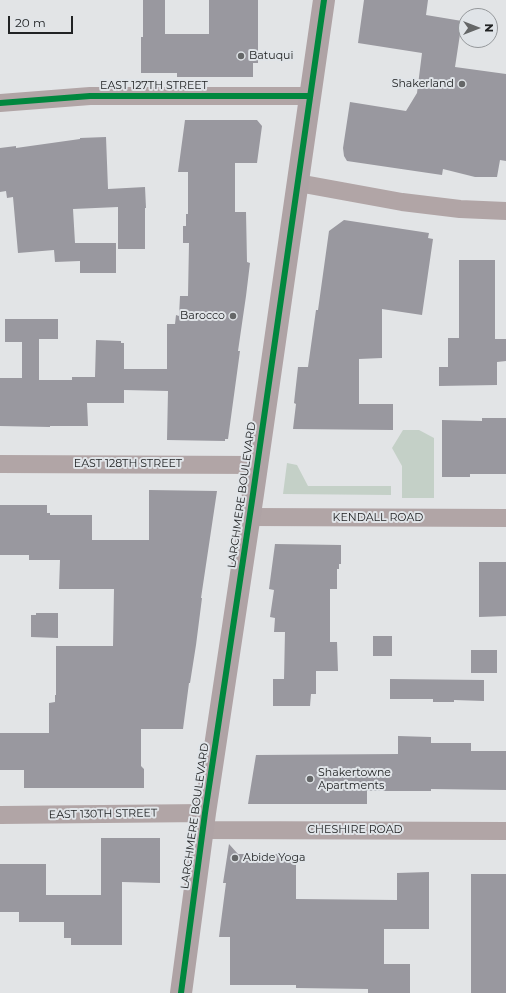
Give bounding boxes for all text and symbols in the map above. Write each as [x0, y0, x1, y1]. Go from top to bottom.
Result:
scale bar [10, 8, 75, 34]
north arrow [458, 8, 498, 48]
text: 20 m [15, 15, 46, 30]
text: N [482, 24, 496, 32]
place label: Batuqui [249, 49, 293, 63]
marker: Batuqui [236, 51, 246, 61]
place label: Shakerland [392, 77, 454, 91]
street label: EAST 127TH STREET [100, 79, 208, 93]
marker: Shakerland [457, 79, 467, 89]
place label: Barocco [180, 309, 225, 323]
marker: Barocco [228, 311, 238, 321]
street label: LARCHMERE BOULEVARD [225, 421, 259, 569]
street label: EAST 128TH STREET [74, 457, 182, 471]
street label: KENDALL ROAD [333, 511, 423, 525]
street label: LARCHMERE BOULEVARD [178, 742, 212, 890]
place label: Shakertowne Apartments [318, 766, 391, 792]
marker: Shakertowne Apartments [305, 774, 315, 784]
street label: EAST 130TH STREET [49, 806, 157, 822]
street label: CHESHIRE ROAD [307, 823, 403, 837]
place label: Abide Yoga [243, 851, 306, 865]
marker: Abide Yoga [230, 853, 240, 863]

